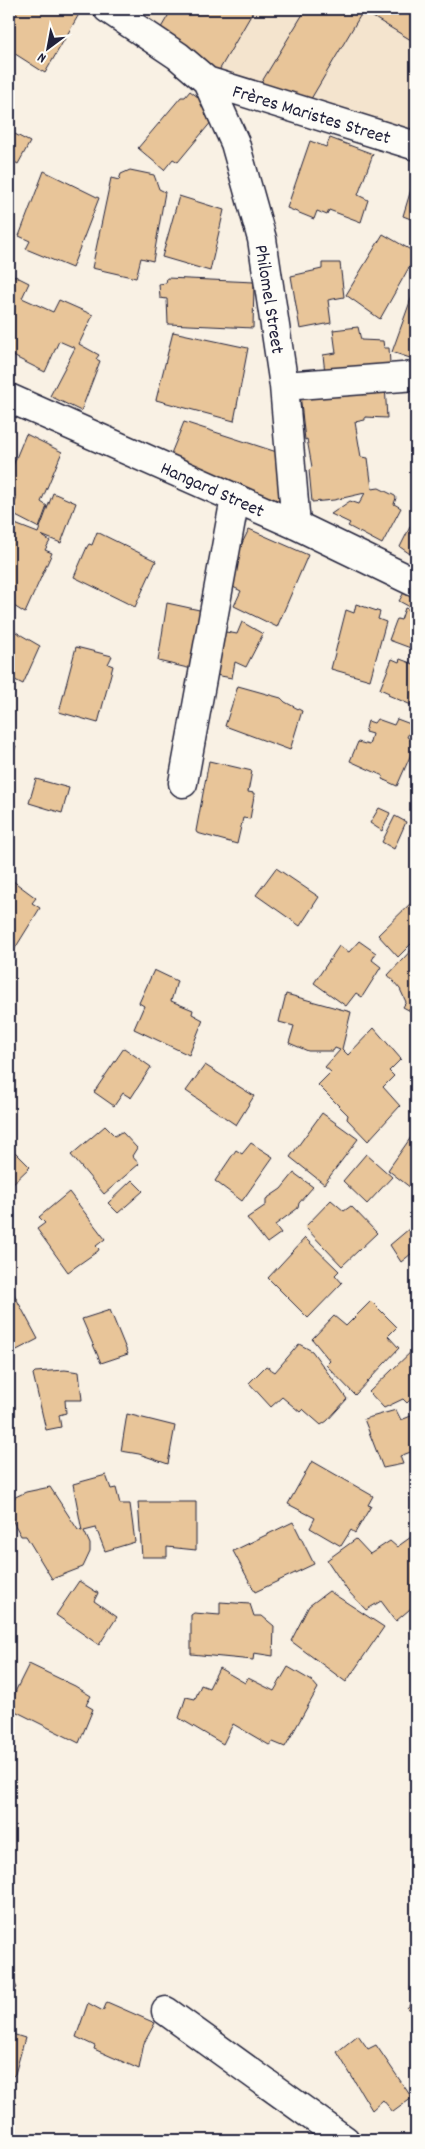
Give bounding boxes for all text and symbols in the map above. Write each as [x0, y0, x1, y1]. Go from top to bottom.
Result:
north arrow [22, 22, 72, 72]
text: N [34, 47, 50, 68]
street label: Frères Maristes Street [229, 79, 393, 153]
street label: Philomel Street [246, 243, 290, 356]
street label: Hangard Street [155, 456, 268, 526]

